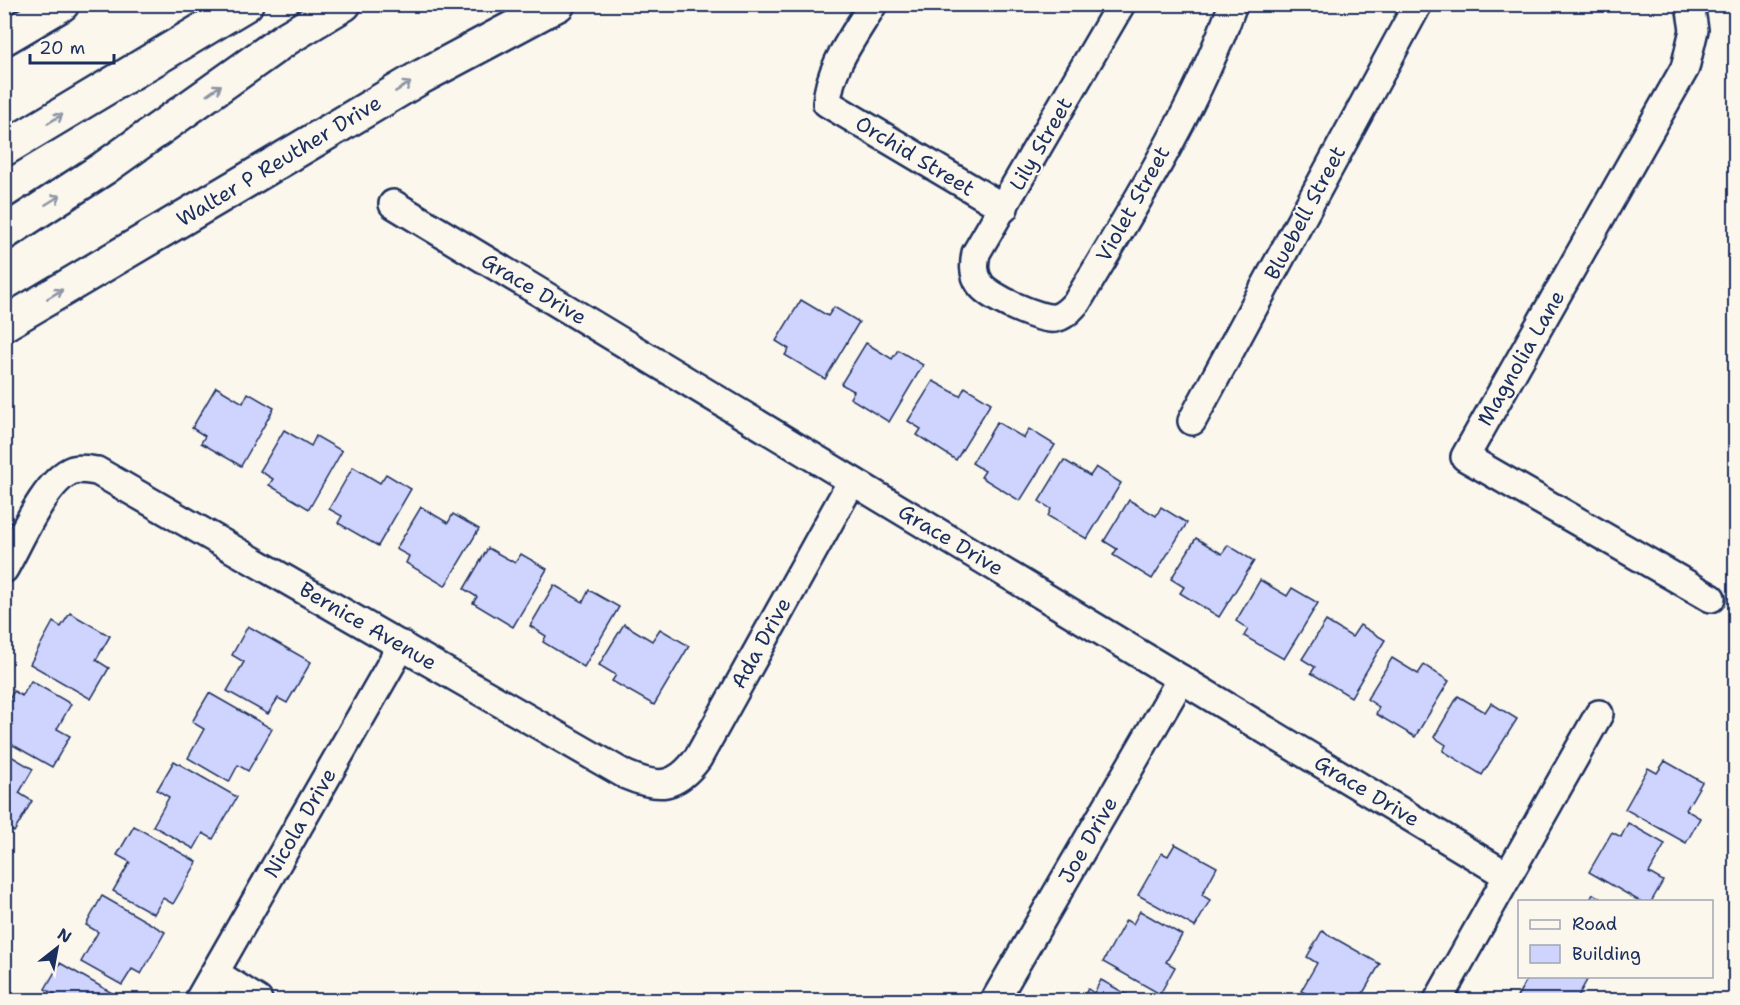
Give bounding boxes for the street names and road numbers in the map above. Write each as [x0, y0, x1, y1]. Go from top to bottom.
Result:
street label: Walter P Reuther Drive [171, 89, 387, 233]
street label: Lily Street [1003, 92, 1079, 196]
street label: Orchid Street [850, 109, 980, 203]
street label: Violet Street [1090, 141, 1176, 267]
street label: Bluebell Street [1258, 141, 1352, 285]
street label: Grace Drive [476, 247, 592, 331]
street label: Magnolia Lane [1471, 285, 1571, 431]
street label: Grace Drive [893, 498, 1009, 582]
street label: Bernice Avenue [294, 575, 442, 677]
street label: Ada Drive [724, 592, 798, 694]
street label: Grace Drive [1309, 749, 1425, 833]
street label: Nicola Drive [257, 763, 343, 883]
street label: Joe Drive [1052, 792, 1124, 888]

